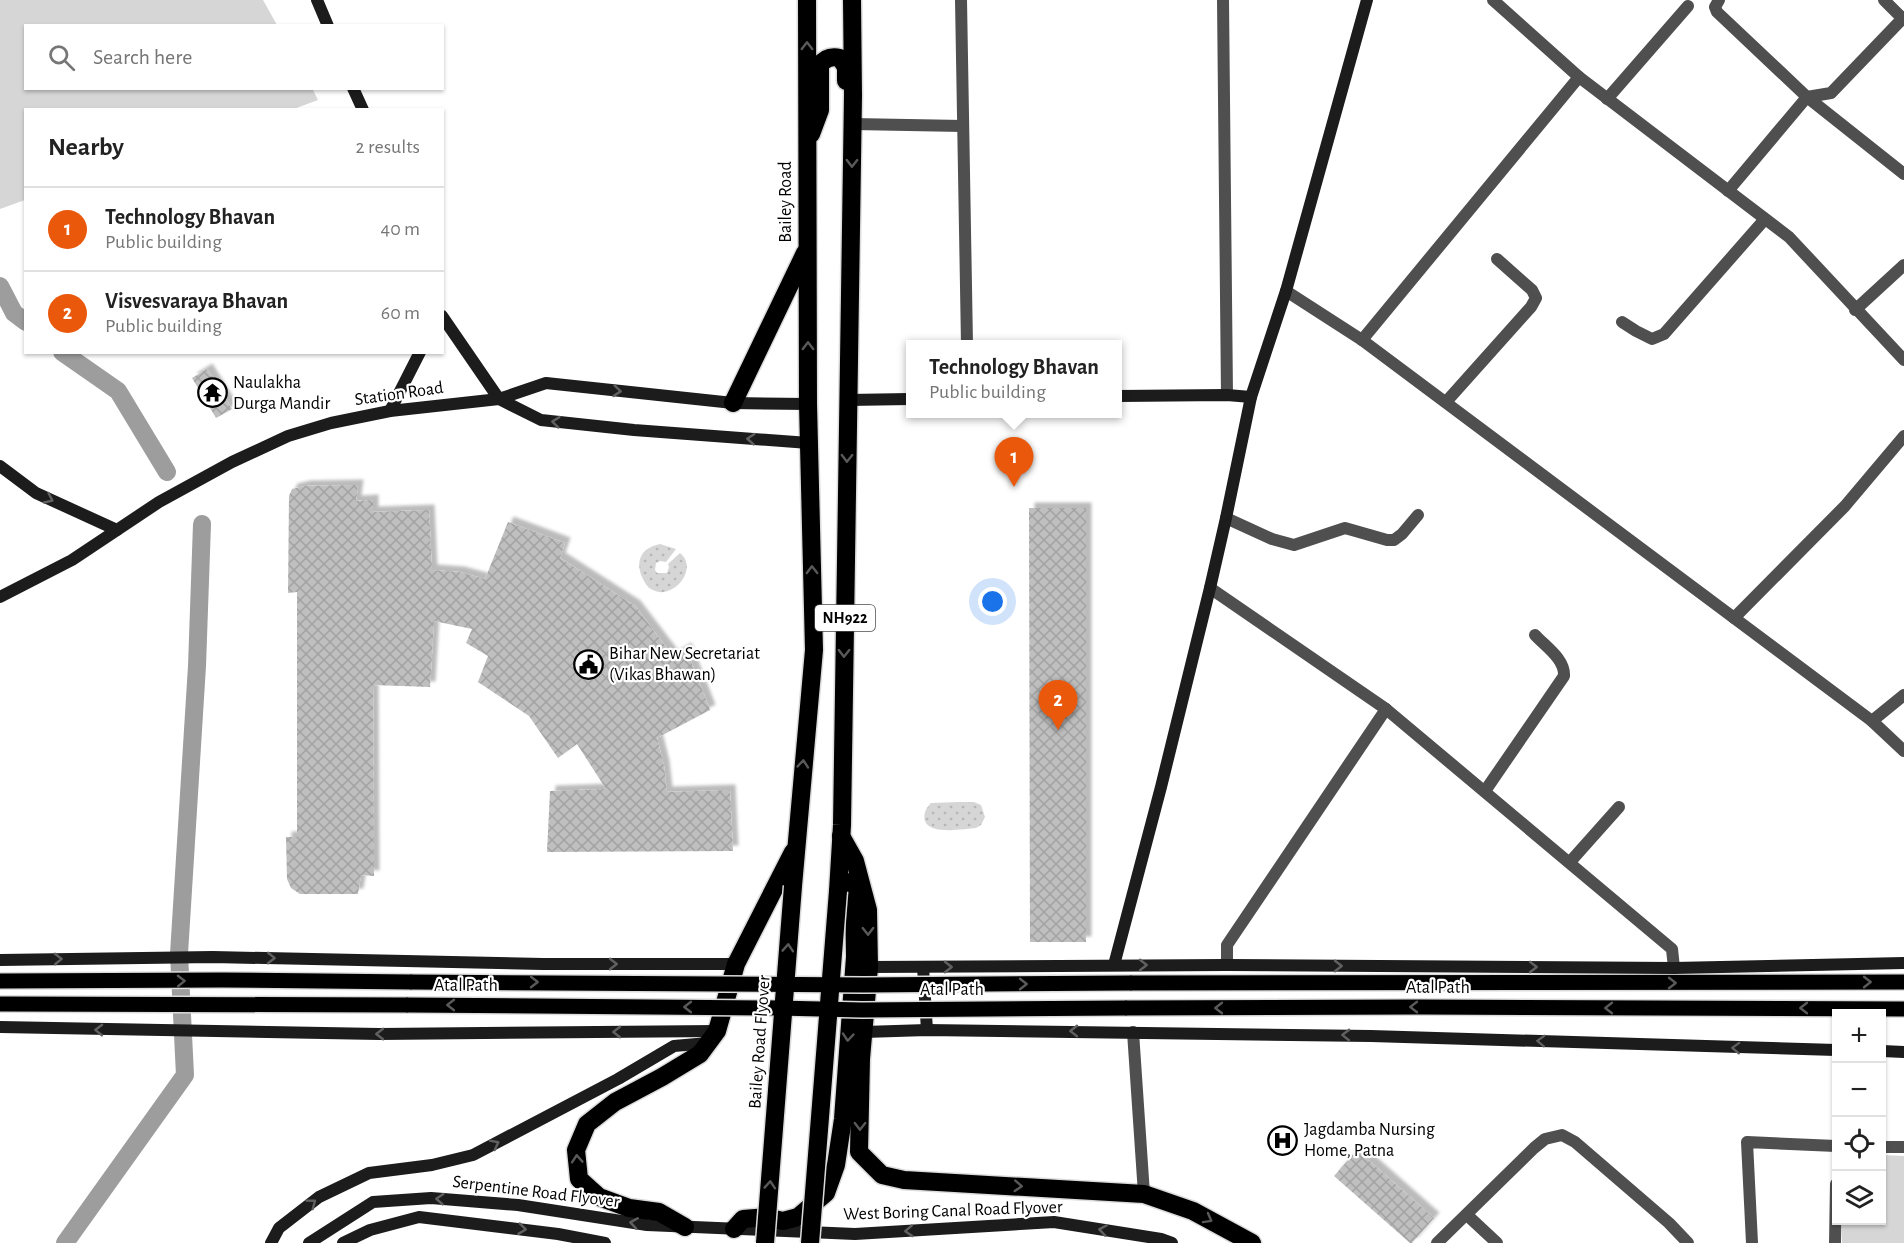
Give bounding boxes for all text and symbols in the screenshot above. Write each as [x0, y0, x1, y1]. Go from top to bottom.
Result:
search box [24, 24, 444, 90]
icon: search [45, 41, 78, 74]
one-way arrow [801, 41, 813, 50]
text: Search here [93, 46, 192, 68]
text: Nearby [48, 134, 124, 160]
text: 2 results [356, 137, 420, 157]
one-way arrow [846, 159, 858, 168]
street label: Bailey Road [777, 161, 795, 243]
text: Technology Bhavan [105, 206, 275, 228]
text: 1 [64, 219, 71, 239]
text: 40 m [381, 219, 420, 239]
text: Public building [105, 232, 222, 252]
text: Visvesvaraya Bhavan [105, 290, 288, 312]
text: 2 [63, 303, 72, 323]
text: 60 m [381, 303, 420, 323]
text: Public building [105, 316, 222, 336]
popup [906, 340, 1122, 418]
one-way arrow [802, 341, 814, 350]
text: Technology Bhavan [929, 356, 1099, 378]
place label: Naulakha Durga Mandir [233, 374, 330, 413]
temple icon: Naulakha Durga Mandir [196, 377, 228, 409]
street label: Station Road [353, 379, 445, 409]
text: Public building [929, 382, 1046, 402]
one-way arrow [613, 384, 622, 397]
one-way arrow [552, 416, 561, 429]
one-way arrow [746, 432, 755, 445]
pin: 1 [994, 438, 1034, 487]
one-way arrow [841, 454, 853, 463]
one-way arrow [42, 491, 53, 503]
one-way arrow [806, 565, 818, 574]
your location [978, 587, 1007, 616]
road number: NH922 [815, 605, 875, 631]
place label: Bihar New Secretariat (Vikas Bhawan) [609, 645, 760, 684]
public building icon: Bihar New Secretariat (Vikas Bhawan) [572, 648, 604, 680]
one-way arrow [838, 649, 850, 658]
pin: 2 [1038, 680, 1078, 730]
one-way arrow [796, 760, 809, 769]
one-way arrow [862, 926, 874, 935]
one-way arrow [782, 944, 795, 953]
one-way arrow [267, 952, 276, 964]
one-way arrow [54, 953, 63, 965]
one-way arrow [608, 958, 617, 970]
one-way arrow [1139, 959, 1148, 971]
one-way arrow [944, 960, 953, 973]
one-way arrow [1334, 960, 1343, 972]
one-way arrow [1529, 961, 1538, 973]
street label: Bailey Road Flyover [746, 974, 774, 1110]
one-way arrow [177, 975, 186, 987]
one-way arrow [529, 976, 538, 989]
one-way arrow [1862, 976, 1871, 988]
street label: Atal Path [434, 977, 498, 995]
one-way arrow [1667, 977, 1676, 989]
one-way arrow [1018, 978, 1027, 990]
street label: Atal Path [1406, 979, 1470, 997]
street label: Atal Path [920, 981, 984, 999]
one-way arrow [447, 999, 456, 1011]
one-way arrow [684, 1001, 693, 1013]
one-way arrow [1409, 1001, 1418, 1013]
one-way arrow [1214, 1002, 1223, 1014]
one-way arrow [1604, 1002, 1613, 1014]
one-way arrow [1799, 1002, 1808, 1014]
map controls [1832, 1009, 1886, 1225]
button: + [1832, 1009, 1886, 1063]
one-way arrow [95, 1023, 104, 1036]
one-way arrow [1070, 1025, 1079, 1037]
one-way arrow [612, 1026, 621, 1038]
one-way arrow [375, 1028, 384, 1040]
one-way arrow [1342, 1029, 1351, 1041]
one-way arrow [842, 1033, 855, 1042]
one-way arrow [1537, 1035, 1546, 1048]
one-way arrow [1732, 1042, 1741, 1054]
button: − [1832, 1063, 1886, 1117]
button: locate [1832, 1117, 1886, 1171]
one-way arrow [854, 1121, 866, 1130]
place label: Jagdamba Nursing Home, Patna [1304, 1121, 1435, 1160]
hospital icon: Jagdamba Nursing Home, Patna [1267, 1124, 1299, 1156]
one-way arrow [489, 1140, 499, 1151]
one-way arrow [571, 1154, 584, 1163]
button: layers [1832, 1171, 1886, 1225]
street label: Serpentine Road Flyover [451, 1173, 621, 1211]
one-way arrow [763, 1180, 776, 1189]
one-way arrow [1013, 1180, 1022, 1193]
one-way arrow [436, 1192, 445, 1205]
street label: West Boring Canal Road Flyover [843, 1198, 1063, 1224]
one-way arrow [306, 1199, 317, 1210]
one-way arrow [1201, 1212, 1212, 1223]
one-way arrow [629, 1217, 639, 1230]
one-way arrow [517, 1223, 527, 1235]
one-way arrow [905, 1224, 914, 1237]
one-way arrow [1099, 1224, 1108, 1236]

